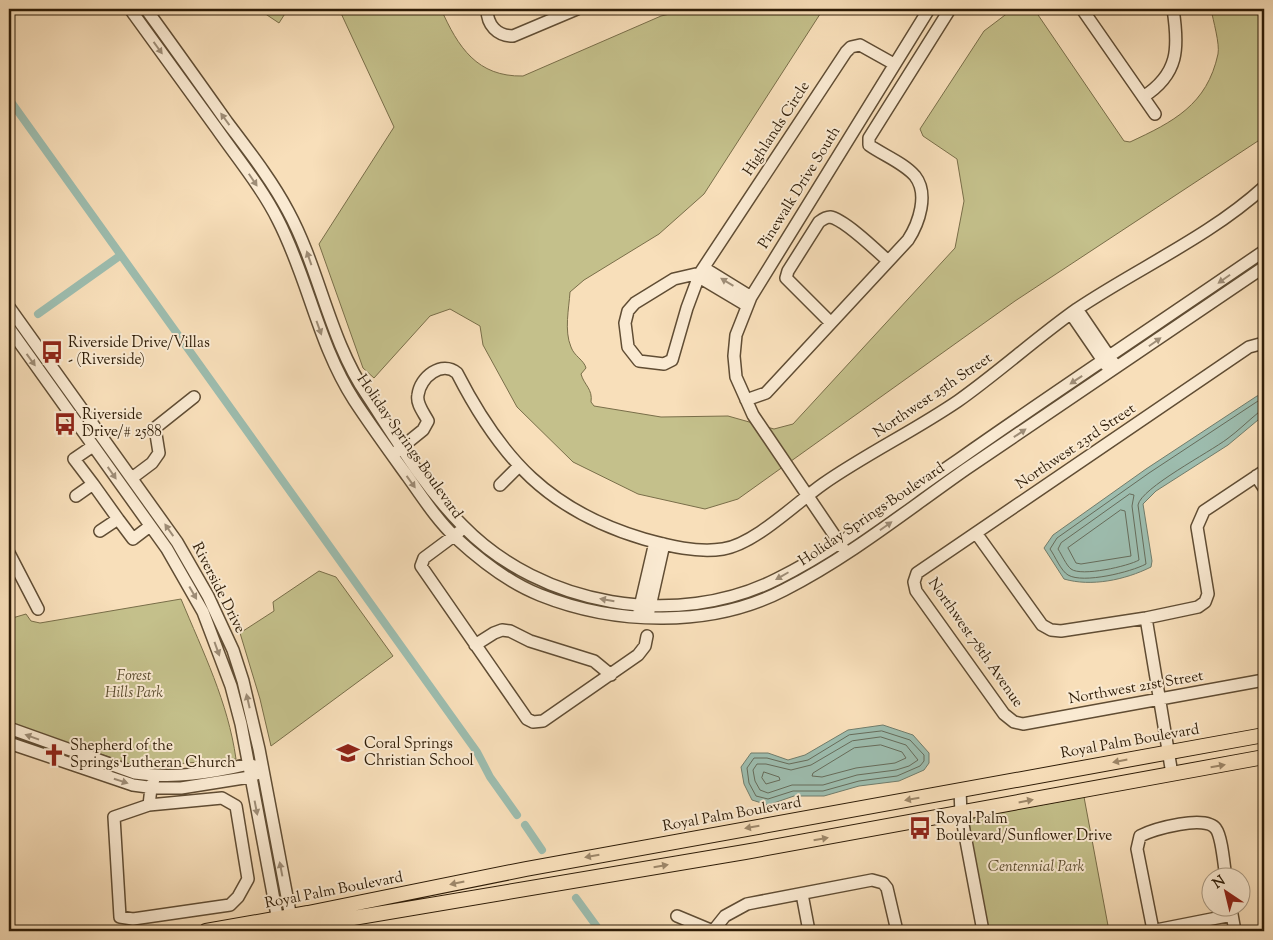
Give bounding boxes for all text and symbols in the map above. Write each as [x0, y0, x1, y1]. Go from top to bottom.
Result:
one-way arrow [153, 41, 163, 55]
street label: Highlands Circle [739, 78, 815, 180]
one-way arrow [220, 113, 231, 126]
street label: Pinewalk Drive South [754, 123, 846, 253]
one-way arrow [249, 173, 258, 187]
one-way arrow [305, 250, 312, 265]
one-way arrow [1217, 274, 1231, 284]
one-way arrow [721, 278, 734, 287]
one-way arrow [316, 320, 323, 335]
place label: Riverside Drive/Villas - (Riverside) [68, 333, 210, 371]
one-way arrow [1148, 337, 1161, 347]
bus stop icon: Riverside Drive/Villas - (Riverside) [39, 339, 65, 365]
street label: Northwest 25th Street [869, 348, 997, 444]
one-way arrow [26, 353, 36, 366]
street label: Holiday Springs Boulevard [351, 370, 467, 524]
one-way arrow [1069, 375, 1082, 385]
street label: Northwest 23rd Street [1012, 399, 1140, 495]
place label: Riverside Drive/# 2588 [82, 405, 162, 443]
bus stop icon: Riverside Drive/# 2588 [52, 411, 78, 437]
one-way arrow [1013, 428, 1027, 438]
street label: Holiday Springs Boulevard [795, 458, 950, 572]
one-way arrow [107, 466, 117, 480]
one-way arrow [406, 475, 416, 488]
one-way arrow [879, 521, 893, 531]
one-way arrow [164, 523, 174, 537]
street label: Riverside Drive [186, 539, 250, 637]
one-way arrow [776, 572, 789, 581]
street label: Northwest 78th Avenue [922, 574, 1028, 712]
one-way arrow [189, 587, 198, 600]
one-way arrow [599, 595, 615, 603]
one-way arrow [213, 642, 221, 657]
park label: Forest Hills Park [105, 666, 163, 704]
street label: Northwest 21st Street [1067, 666, 1205, 710]
one-way arrow [244, 694, 252, 709]
street label: Royal Palm Boulevard [1059, 719, 1202, 765]
one-way arrow [25, 733, 40, 740]
place label: Coral Springs Christian School [364, 734, 474, 772]
place label: Shepherd of the Springs Lutheran Church [70, 736, 236, 774]
school or university icon: Coral Springs Christian School [335, 740, 361, 766]
church icon: Shepherd of the Springs Lutheran Church [41, 742, 67, 768]
one-way arrow [1112, 757, 1128, 765]
one-way arrow [1211, 761, 1227, 769]
one-way arrow [114, 777, 129, 785]
street label: Royal Palm Boulevard [661, 792, 804, 838]
one-way arrow [904, 795, 920, 803]
one-way arrow [1019, 797, 1035, 805]
one-way arrow [253, 800, 261, 816]
place label: Royal Palm Boulevard/Sunflower Drive [936, 809, 1112, 847]
bus stop icon: Royal Palm Boulevard/Sunflower Drive [907, 815, 933, 841]
one-way arrow [744, 824, 760, 832]
one-way arrow [814, 834, 830, 842]
one-way arrow [584, 853, 600, 861]
park label: Centennial Park [988, 857, 1084, 878]
one-way arrow [277, 861, 285, 876]
one-way arrow [654, 862, 670, 870]
street label: Royal Palm Boulevard [263, 867, 406, 915]
north arrow [1200, 868, 1250, 918]
text: N [1209, 872, 1230, 894]
one-way arrow [449, 879, 465, 887]

